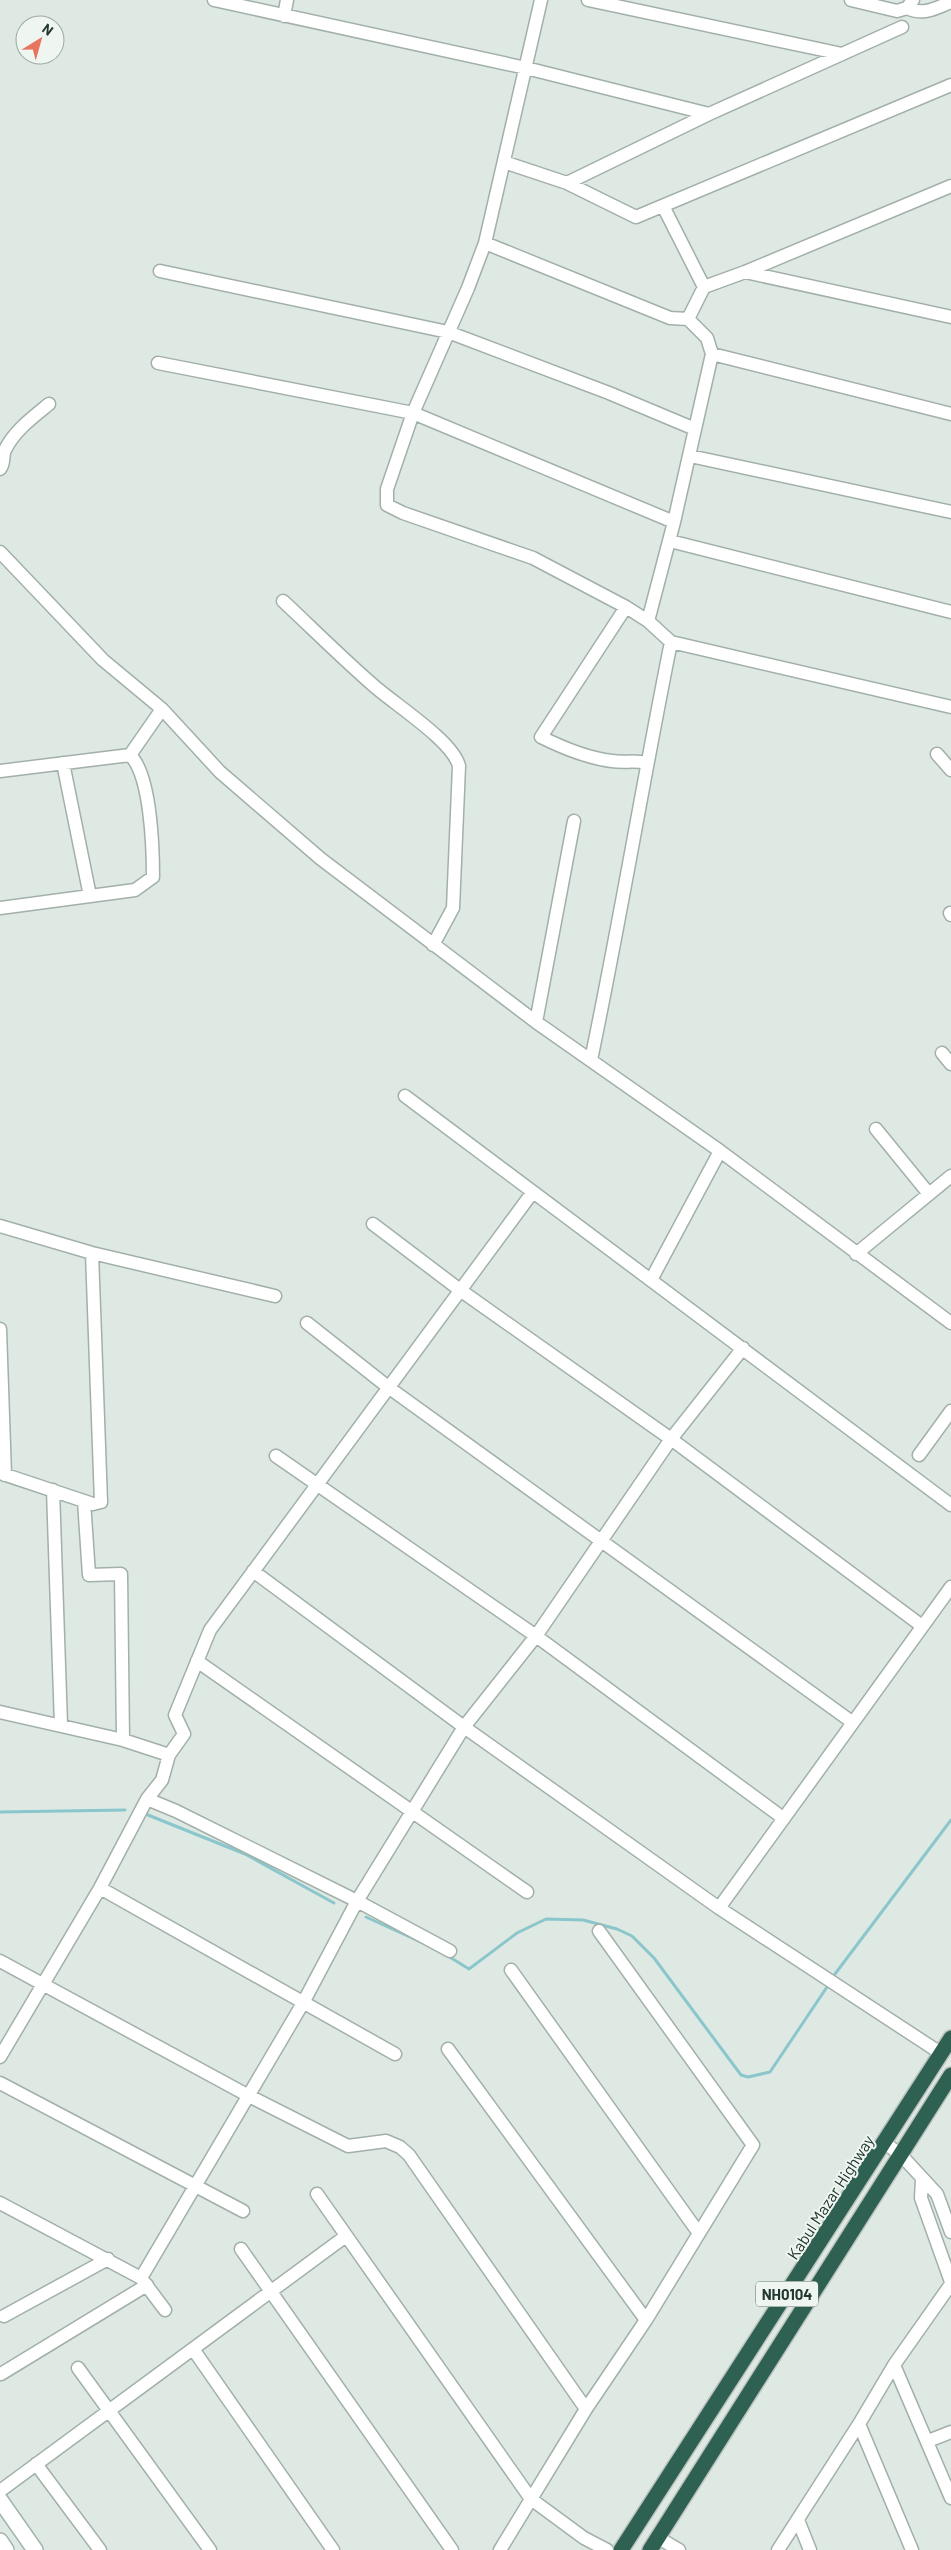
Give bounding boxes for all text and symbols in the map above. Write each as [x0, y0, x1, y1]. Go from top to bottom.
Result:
north arrow [15, 15, 65, 65]
text: N [39, 20, 57, 39]
street label: Kabul Mazar Highway [783, 2131, 878, 2263]
road number: NH0104 [756, 2282, 818, 2306]

